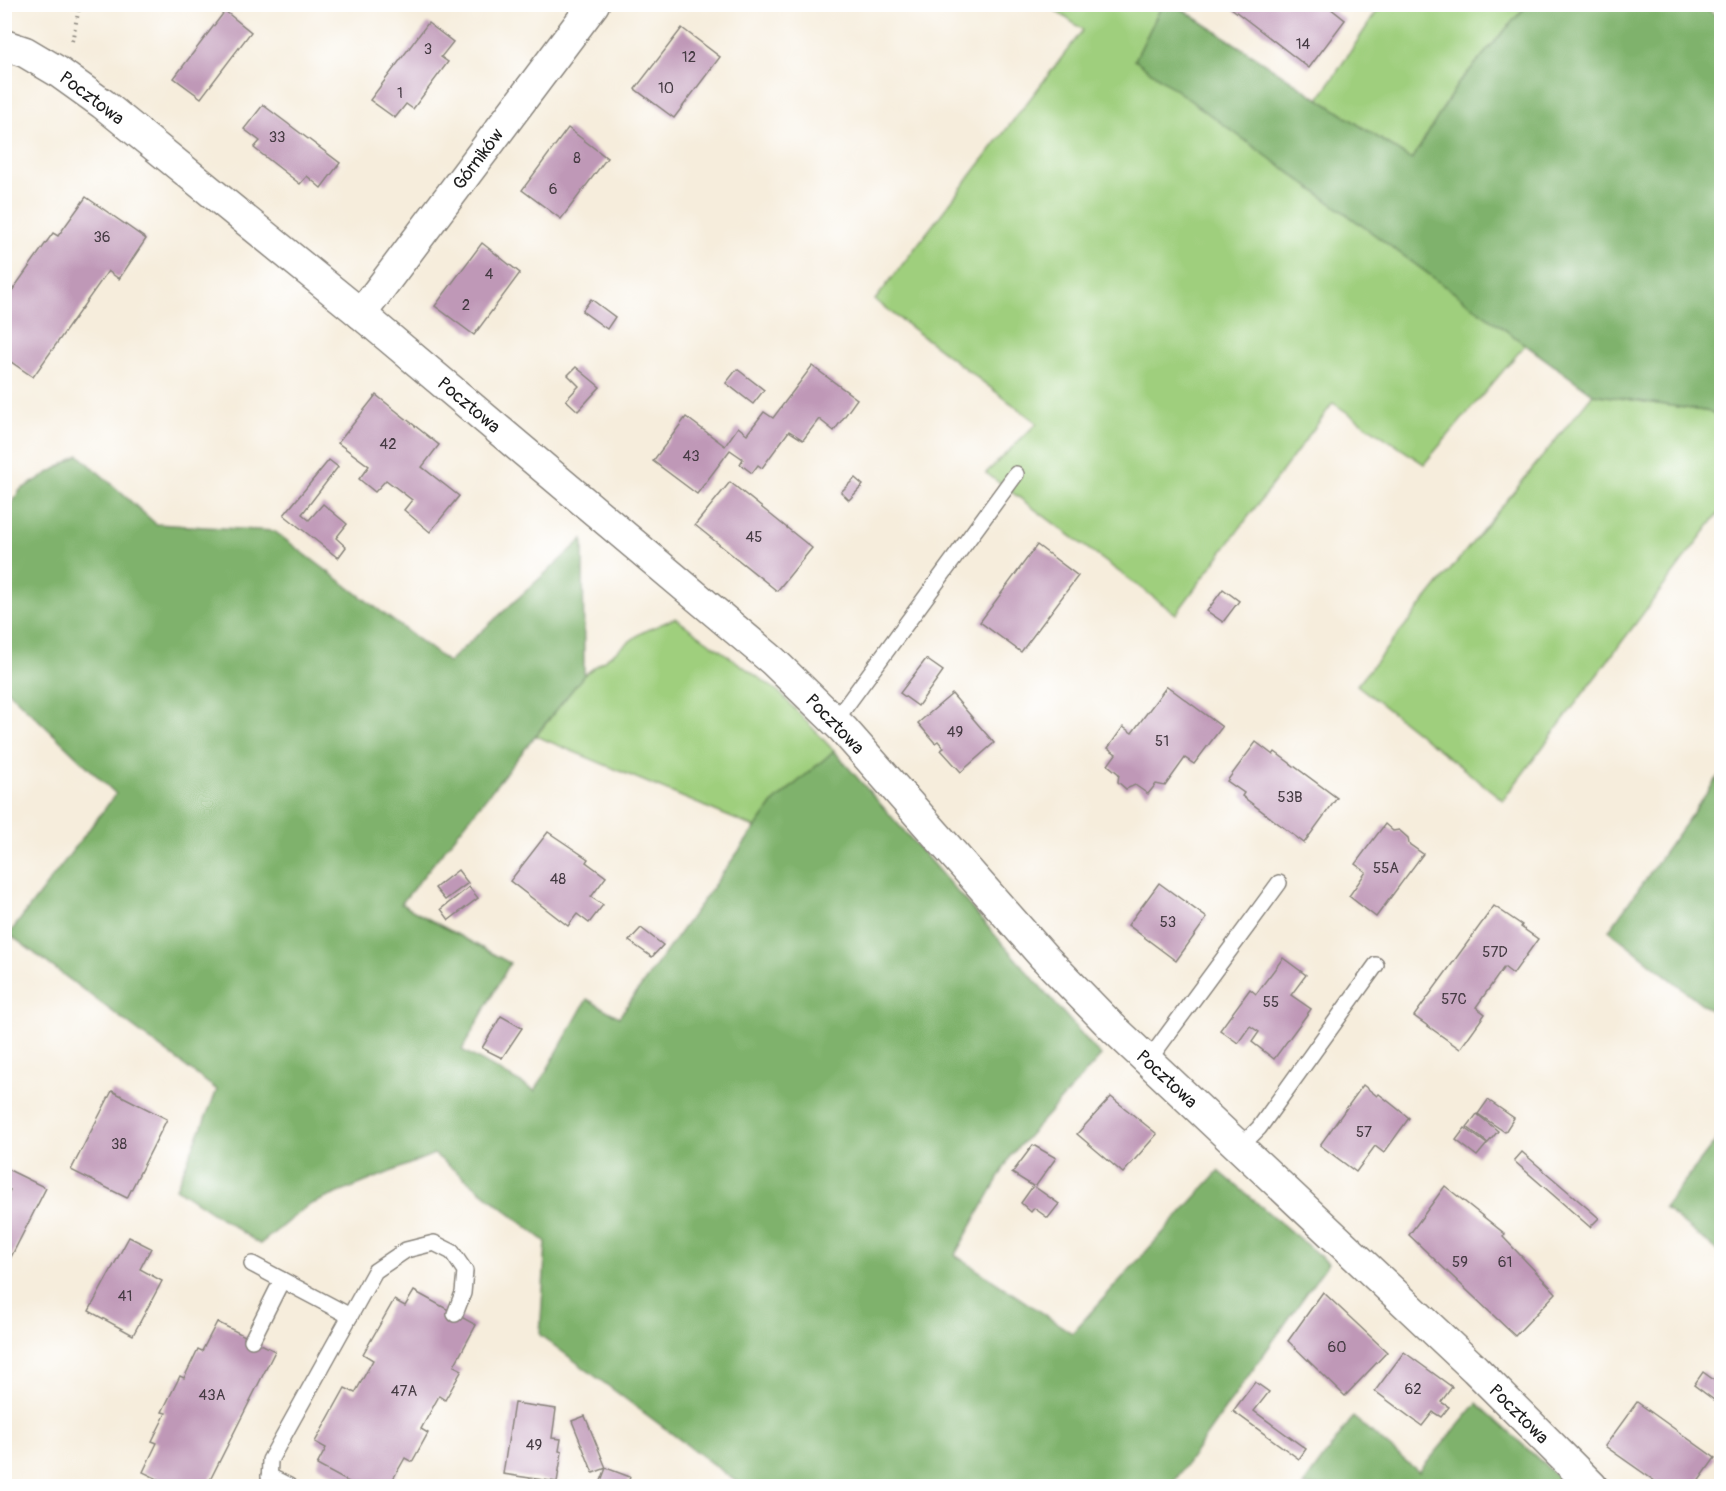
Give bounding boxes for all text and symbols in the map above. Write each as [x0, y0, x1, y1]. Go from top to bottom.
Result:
house number: 14 [1296, 35, 1311, 54]
house number: 3 [424, 40, 432, 59]
house number: 12 [682, 48, 696, 67]
street label: Pocztowa [55, 67, 129, 130]
house number: 10 [658, 79, 674, 98]
house number: 1 [397, 84, 403, 103]
street label: Górników [448, 124, 509, 195]
house number: 33 [269, 128, 285, 147]
house number: 8 [573, 149, 581, 168]
house number: 6 [549, 180, 557, 199]
house number: 36 [93, 228, 111, 247]
house number: 4 [485, 265, 494, 284]
house number: 2 [462, 296, 470, 315]
street label: Pocztowa [432, 372, 505, 438]
house number: 42 [379, 435, 397, 454]
house number: 43 [682, 447, 700, 466]
house number: 45 [746, 528, 762, 547]
street label: Pocztowa [800, 689, 869, 759]
house number: 49 [947, 723, 963, 742]
house number: 51 [1155, 732, 1169, 751]
house number: 53B [1278, 788, 1303, 807]
house number: 55A [1373, 859, 1399, 878]
house number: 48 [550, 870, 567, 889]
house number: 53 [1160, 913, 1176, 932]
house number: 57D [1482, 943, 1508, 962]
house number: 57C [1441, 990, 1467, 1009]
house number: 55 [1263, 993, 1279, 1012]
street label: Pocztowa [1131, 1045, 1202, 1113]
house number: 57 [1356, 1123, 1372, 1142]
house number: 38 [111, 1135, 127, 1154]
house number: 59 [1452, 1253, 1468, 1272]
house number: 61 [1498, 1253, 1512, 1272]
house number: 41 [118, 1287, 132, 1306]
house number: 60 [1328, 1338, 1346, 1357]
house number: 62 [1404, 1380, 1422, 1399]
street label: Pocztowa [1484, 1380, 1553, 1449]
house number: 47A [391, 1382, 417, 1401]
house number: 43A [199, 1386, 226, 1405]
house number: 49 [526, 1436, 542, 1455]

